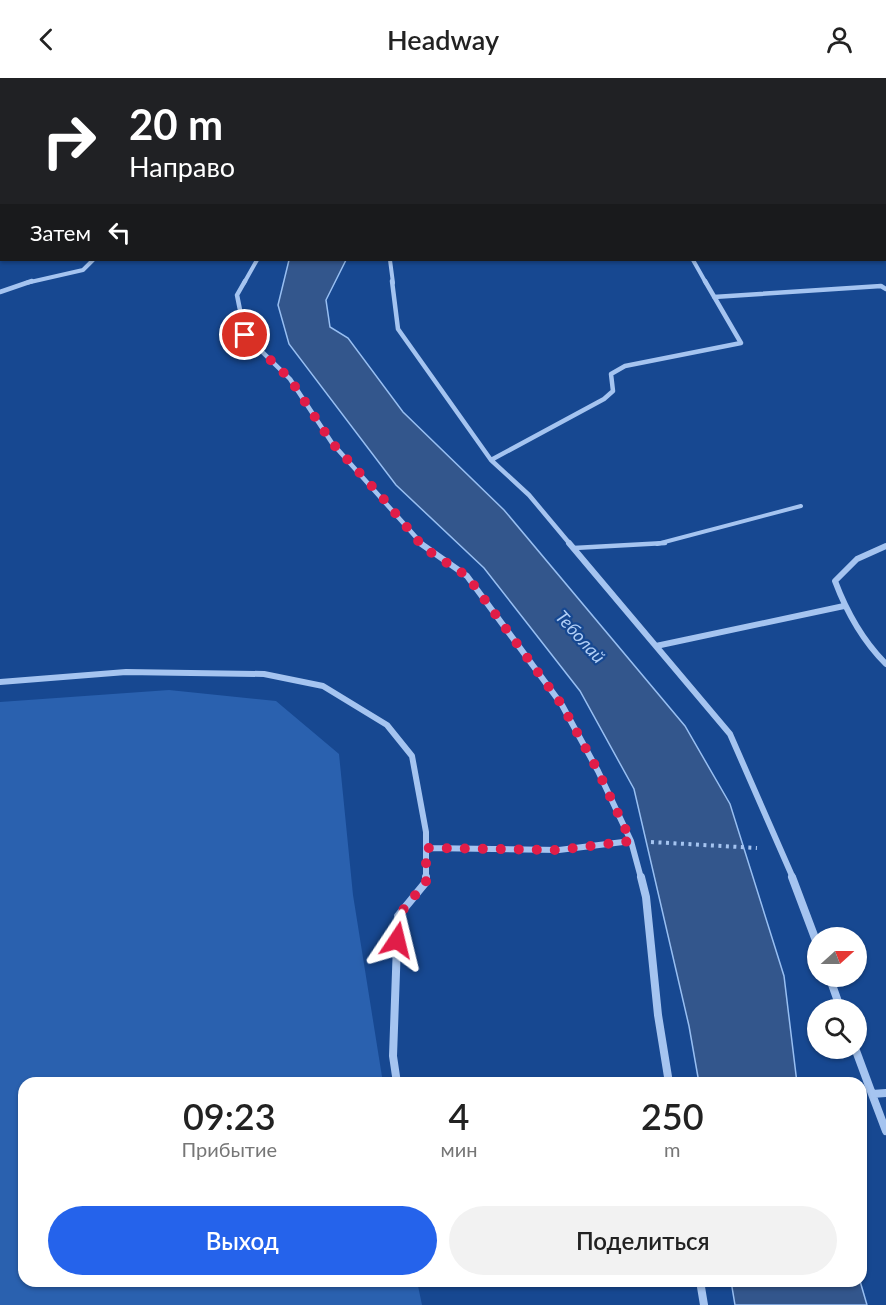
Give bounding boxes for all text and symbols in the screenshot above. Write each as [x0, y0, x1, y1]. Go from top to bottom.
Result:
icon: back [30, 23, 63, 56]
text: Headway [387, 23, 499, 56]
icon: person [823, 23, 856, 56]
text: 20 m [129, 99, 223, 149]
icon: right [30, 102, 108, 180]
text: Направо [129, 150, 235, 183]
icon: left [103, 216, 136, 249]
text: Затем [30, 219, 91, 246]
pin [219, 309, 270, 360]
icon: arrive [228, 318, 261, 351]
water label: Теболай [551, 605, 610, 667]
position arrow [365, 908, 429, 972]
north arrow [807, 927, 867, 987]
map controls [807, 927, 867, 1059]
button: search [807, 999, 867, 1059]
text: 09:23 [183, 1094, 276, 1138]
text: 4 [449, 1094, 469, 1138]
text: 250 [641, 1094, 704, 1138]
text: Прибытие [181, 1137, 277, 1161]
text: мин [441, 1137, 477, 1161]
text: m [664, 1137, 680, 1161]
button: Выход [48, 1206, 437, 1275]
button: Поделиться [449, 1206, 837, 1275]

